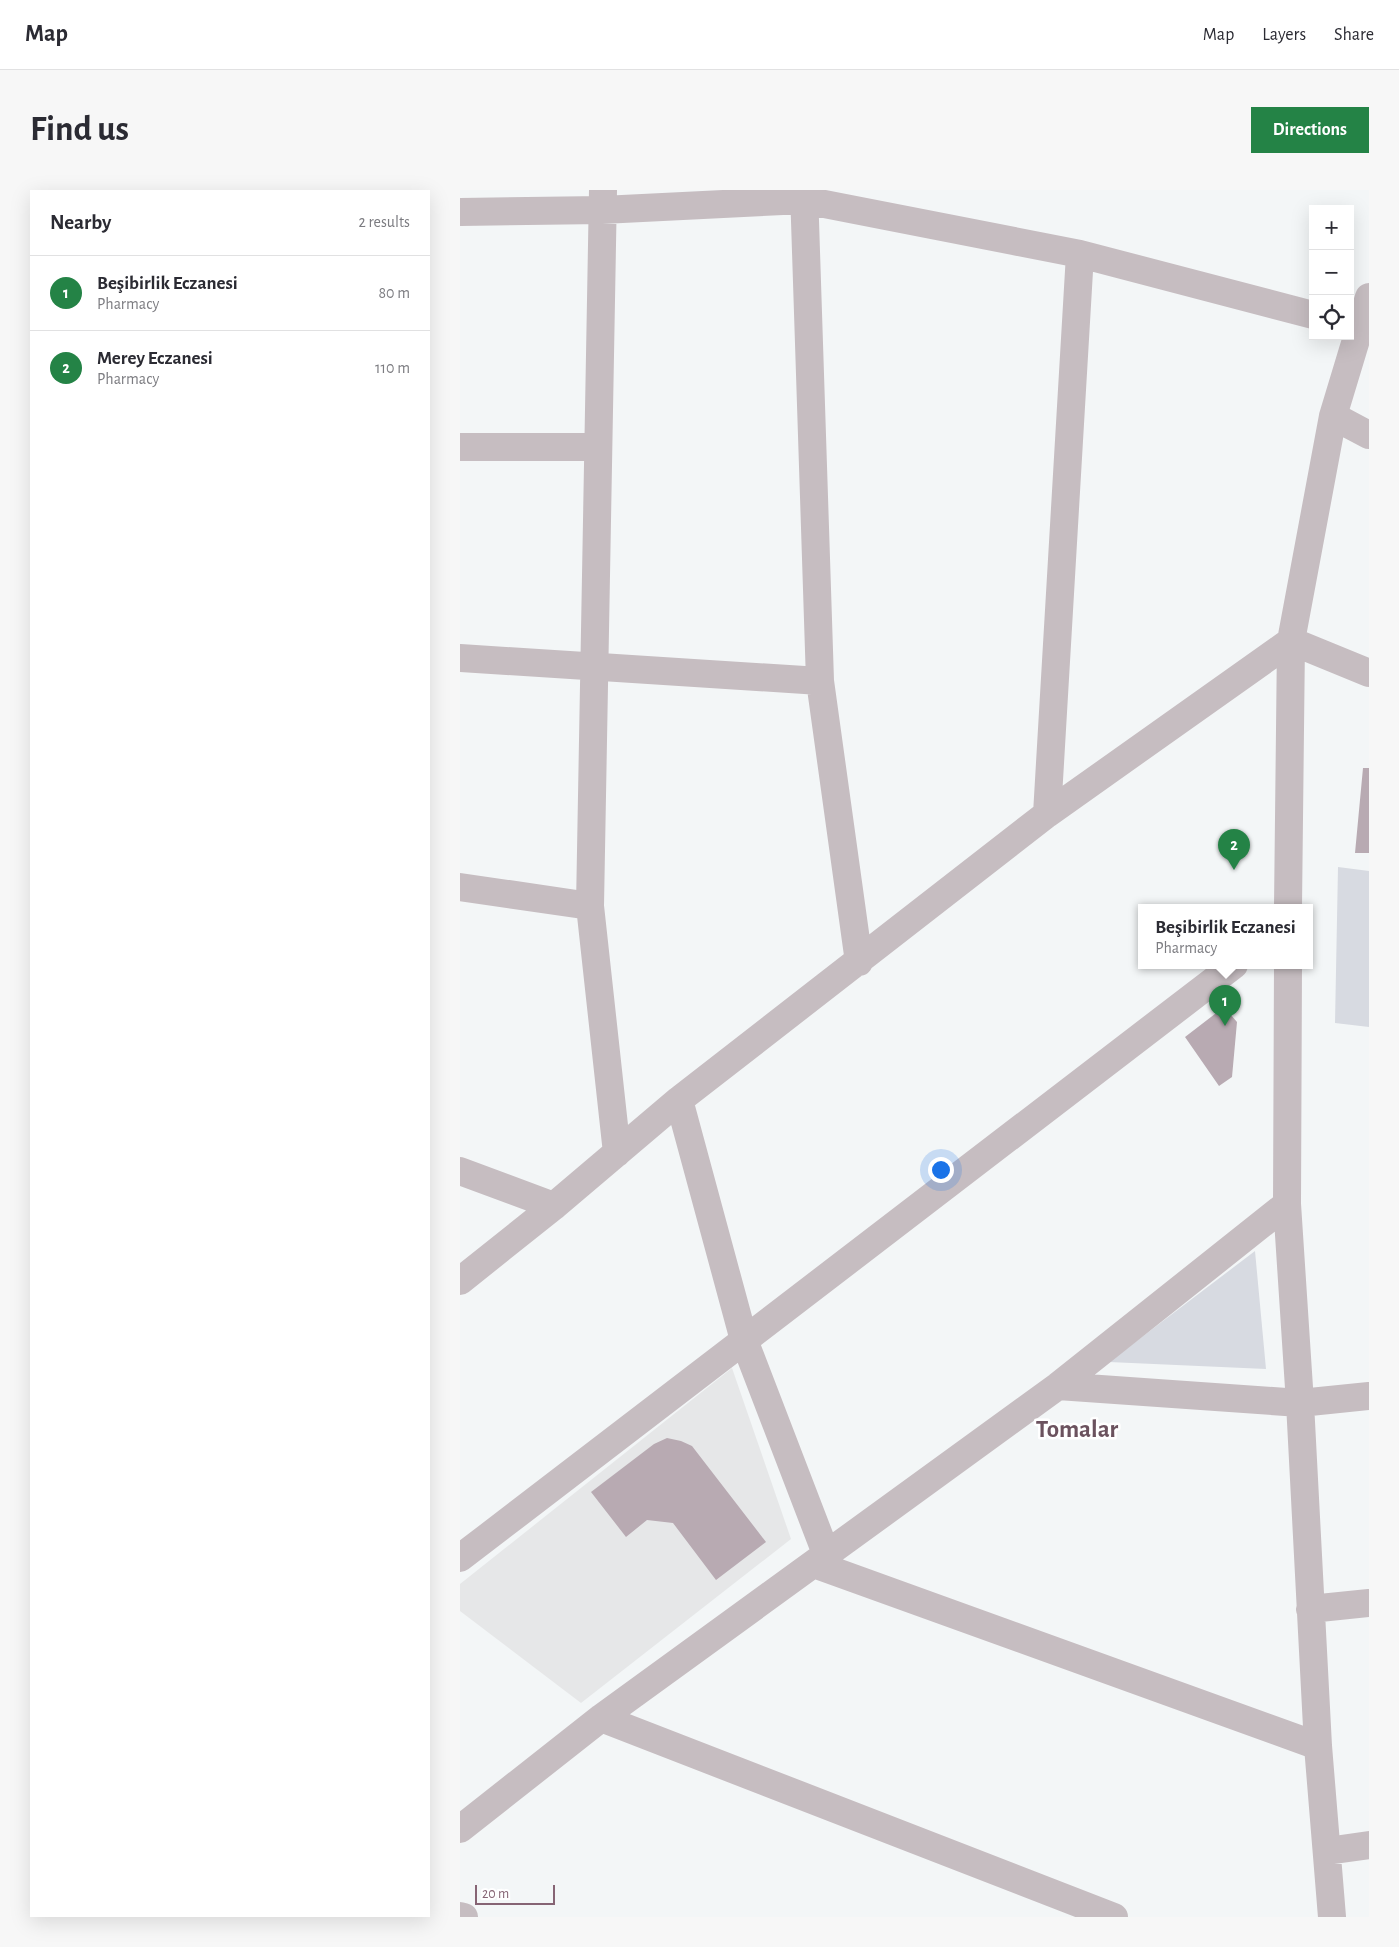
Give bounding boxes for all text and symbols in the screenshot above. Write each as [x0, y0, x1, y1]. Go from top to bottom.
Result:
text: Map [25, 22, 68, 46]
text: Map [1203, 26, 1234, 44]
text: Layers [1262, 26, 1306, 44]
text: Share [1334, 26, 1374, 44]
button: Directions [1251, 107, 1369, 153]
text: Find us [30, 112, 129, 147]
map controls [1309, 205, 1354, 340]
button: + [1309, 205, 1354, 250]
text: Nearby [50, 212, 111, 233]
text: 2 results [358, 214, 410, 230]
button: − [1309, 250, 1354, 295]
text: Beşibirlik Eczanesi [97, 274, 238, 293]
text: 1 [63, 285, 69, 301]
text: 80 m [379, 285, 410, 301]
button: locate [1309, 295, 1354, 340]
text: Pharmacy [97, 296, 159, 312]
text: Merey Eczanesi [97, 349, 213, 368]
text: 2 [62, 360, 70, 376]
text: 110 m [375, 360, 410, 376]
text: Pharmacy [97, 371, 159, 387]
pin: 2 [1218, 829, 1250, 870]
popup [1138, 904, 1313, 969]
text: Beşibirlik Eczanesi [1155, 918, 1296, 937]
text: Pharmacy [1155, 940, 1217, 956]
pin: 1 [1209, 985, 1241, 1026]
your location [928, 1157, 954, 1183]
district label: Tomalar [1036, 1417, 1119, 1442]
scale bar [475, 1882, 555, 1905]
text: 20 m [482, 1887, 509, 1901]

